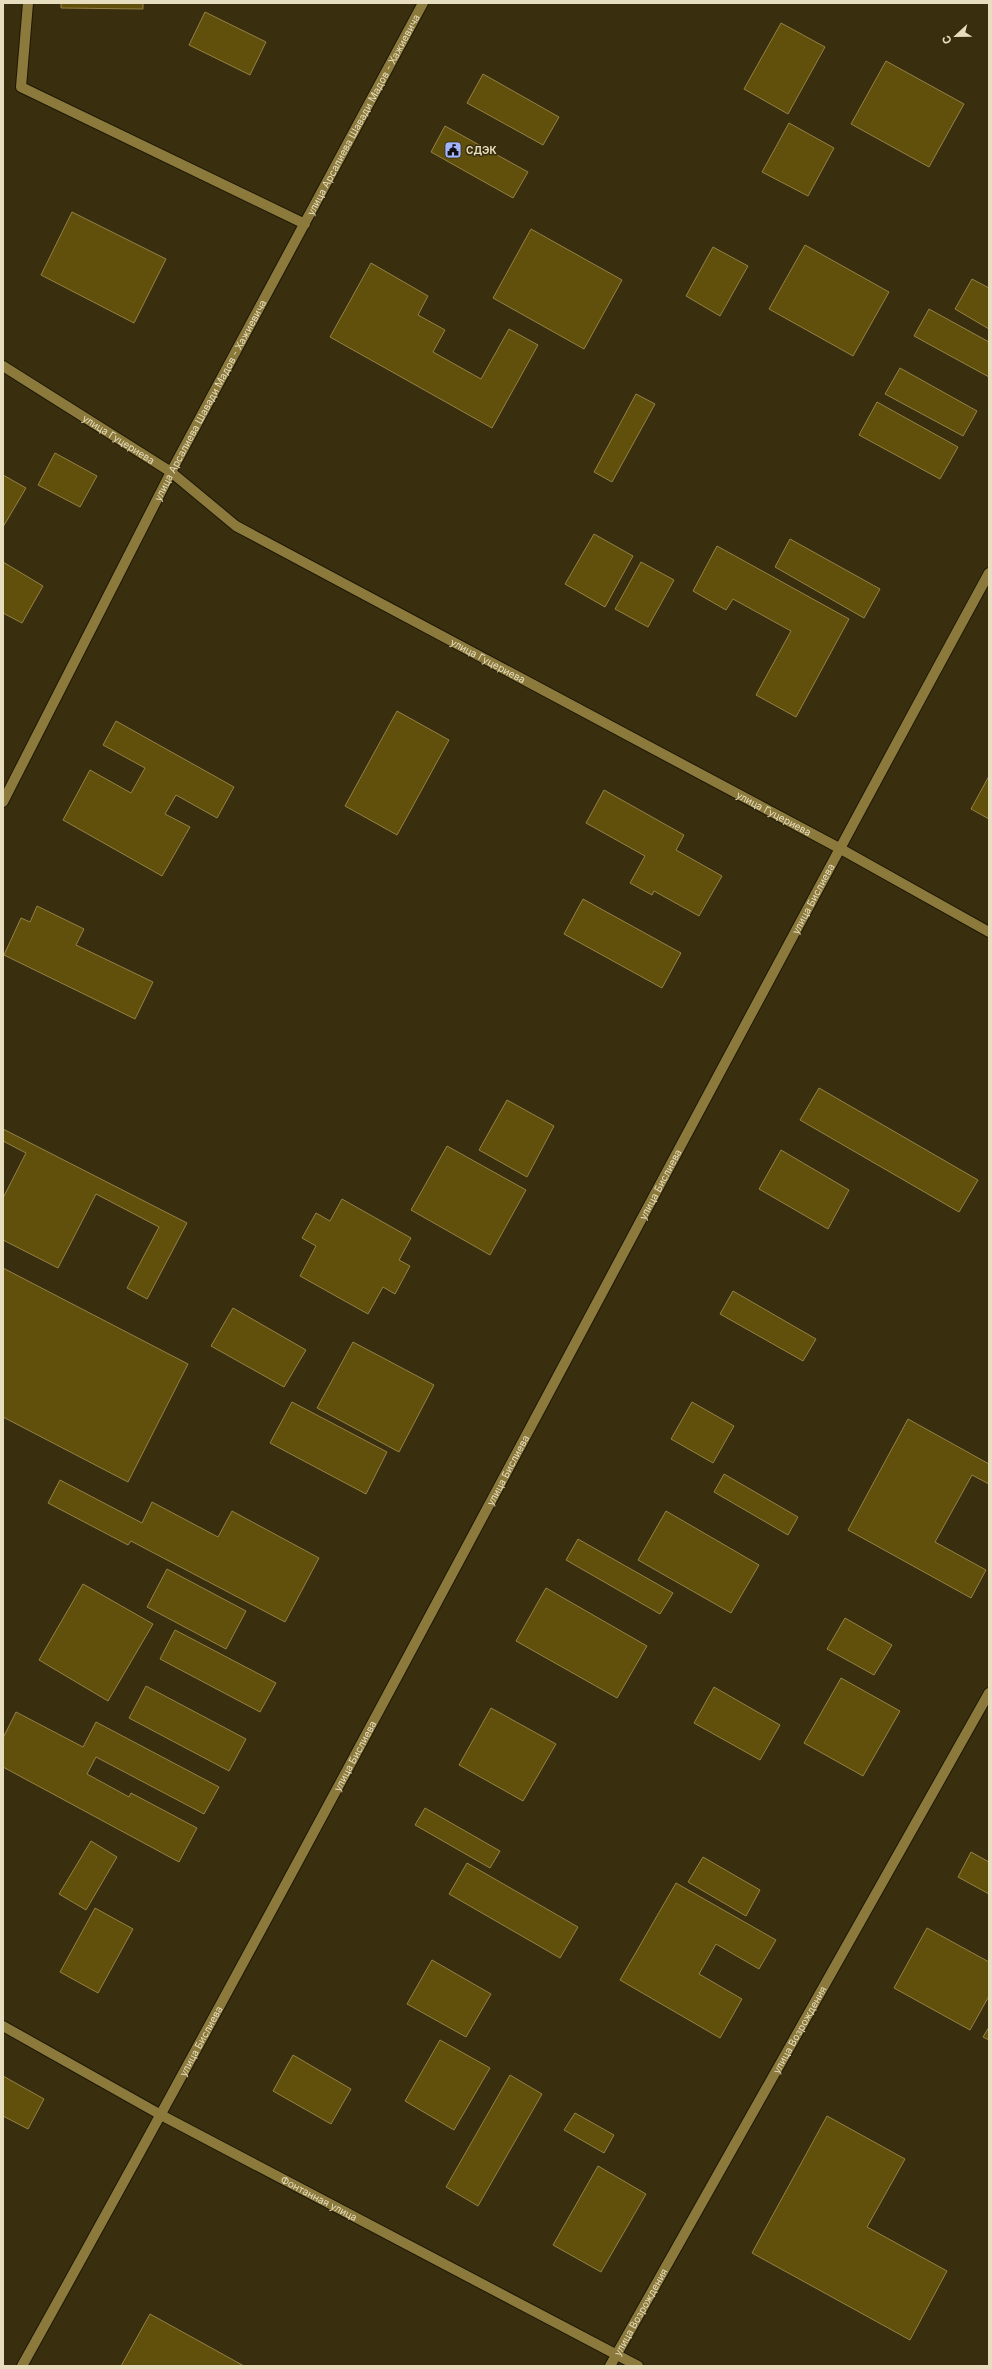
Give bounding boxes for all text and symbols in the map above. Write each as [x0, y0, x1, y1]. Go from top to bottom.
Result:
street label: улица Арсалиева Шавади Мадов - Хажиевича [304, 12, 422, 217]
north arrow [936, 16, 976, 56]
text: С [939, 33, 955, 46]
public building icon: СДЭК [443, 140, 463, 160]
place label: СДЭК [466, 144, 497, 156]
street label: улица Арсалиева Шавади Мадов - Хажиевича [151, 297, 269, 503]
street label: улица Гуцериева [81, 412, 157, 466]
street label: улица Гуцериева [449, 636, 528, 686]
street label: улица Гуцериева [734, 788, 813, 838]
street label: улица Бислиева [789, 861, 837, 936]
street label: улица Бислиева [636, 1147, 684, 1222]
street label: улица Бислиева [484, 1433, 531, 1507]
street label: улица Бислиева [331, 1719, 379, 1793]
street label: улица Возрождения [770, 1984, 829, 2075]
street label: улица Бислиева [177, 2004, 225, 2078]
street label: Фонтанная улица [279, 2173, 359, 2223]
street label: улица Возрождения [611, 2266, 670, 2358]

